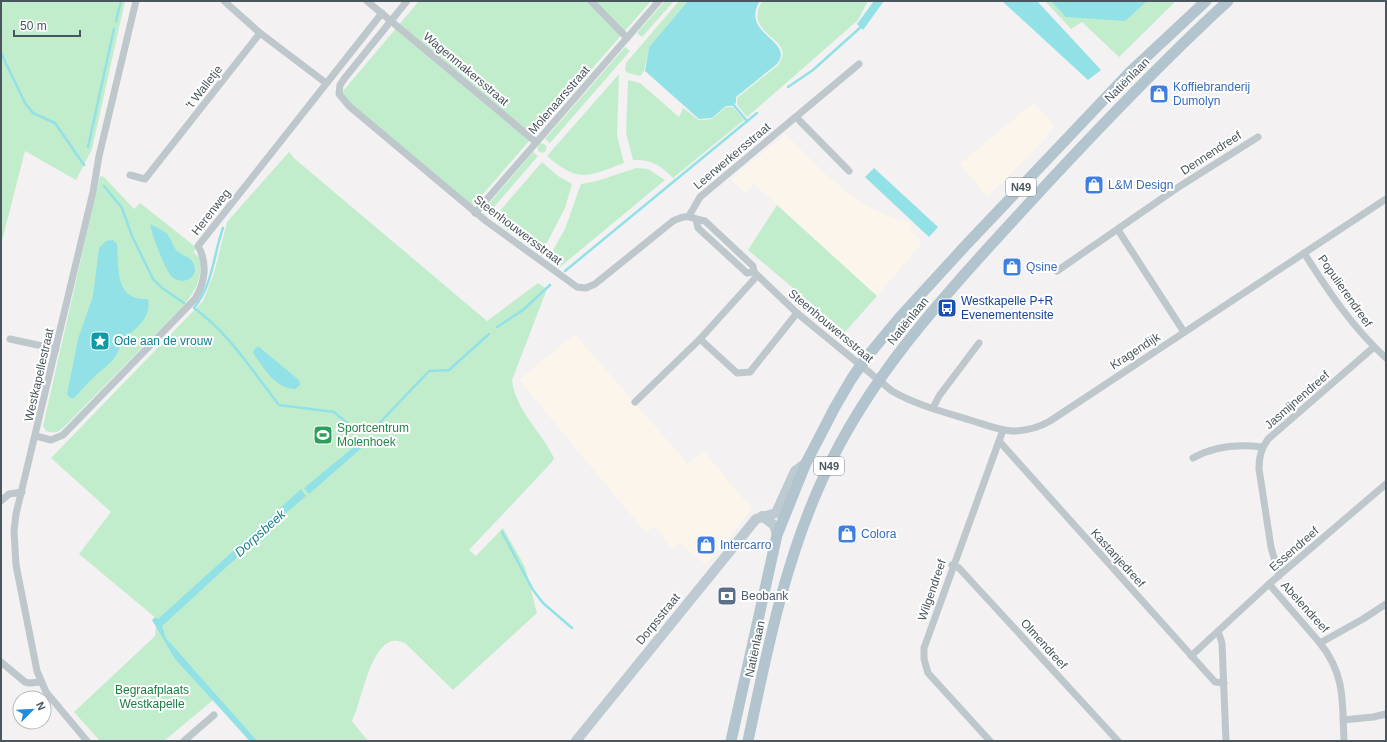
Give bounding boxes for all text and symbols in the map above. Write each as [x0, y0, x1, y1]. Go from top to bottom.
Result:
scale bar [14, 12, 80, 38]
text: 50 m [20, 19, 47, 33]
street label: Wagenmakersstraat [421, 29, 512, 109]
street label: Natiënlaan [1102, 55, 1152, 105]
street label: 't Walletje [183, 62, 225, 111]
street label: Molenaarsstraat [525, 62, 593, 137]
place label: Koffiebranderij Dumolyn [1173, 80, 1250, 108]
shop icon: Koffiebranderij Dumolyn [1148, 83, 1170, 105]
street label: Leerwerkersstraat [691, 119, 774, 192]
street label: Dennendreef [1178, 128, 1244, 178]
shop icon: L&M Design [1083, 174, 1105, 196]
road number: N49 [1006, 178, 1036, 196]
place label: L&M Design [1108, 178, 1173, 192]
street label: Herenweg [189, 186, 233, 238]
street label: Steenhouwersstraat [471, 192, 565, 268]
street label: Populierendreef [1315, 252, 1375, 330]
shop icon: Qsine [1001, 256, 1023, 278]
place label: Qsine [1026, 260, 1058, 274]
street label: Steenhouwersstraat [786, 286, 877, 366]
street label: Natiënlaan [885, 294, 931, 348]
place label: Westkapelle P+R Evenementensite [961, 294, 1054, 322]
bus stop icon: Westkapelle P+R Evenementensite [936, 297, 958, 319]
street label: Westkapellestraat [21, 326, 57, 423]
street label: Kragendijk [1107, 329, 1163, 372]
place icon: Ode aan de vrouw [89, 330, 111, 352]
place label: Ode aan de vrouw [114, 334, 212, 348]
street label: Jasmijnendreef [1262, 368, 1333, 432]
place label: Sportcentrum Molenhoek [337, 421, 409, 449]
sports icon: Sportcentrum Molenhoek [312, 424, 334, 446]
road number: N49 [814, 457, 844, 475]
water label: Dorpsbeek [232, 505, 289, 560]
shop icon: Colora [836, 523, 858, 545]
street label: Essendreef [1267, 523, 1322, 574]
street label: Kastanjedreef [1088, 526, 1148, 591]
place label: Colora [861, 527, 897, 541]
shop icon: Intercarro [695, 534, 717, 556]
place label: Intercarro [720, 538, 772, 552]
street label: Wilgendreef [915, 557, 949, 623]
street label: Abelendreef [1278, 578, 1332, 636]
bank icon: Beobank [716, 585, 738, 607]
place label: Beobank [741, 589, 789, 603]
street label: Dorpsstraat [633, 590, 683, 648]
street label: Olmendreef [1018, 616, 1071, 672]
street label: Natiënlaan [742, 619, 768, 679]
park label: Begraafplaats Westkapelle [115, 683, 189, 711]
north arrow [12, 690, 52, 730]
text: N [34, 700, 48, 712]

